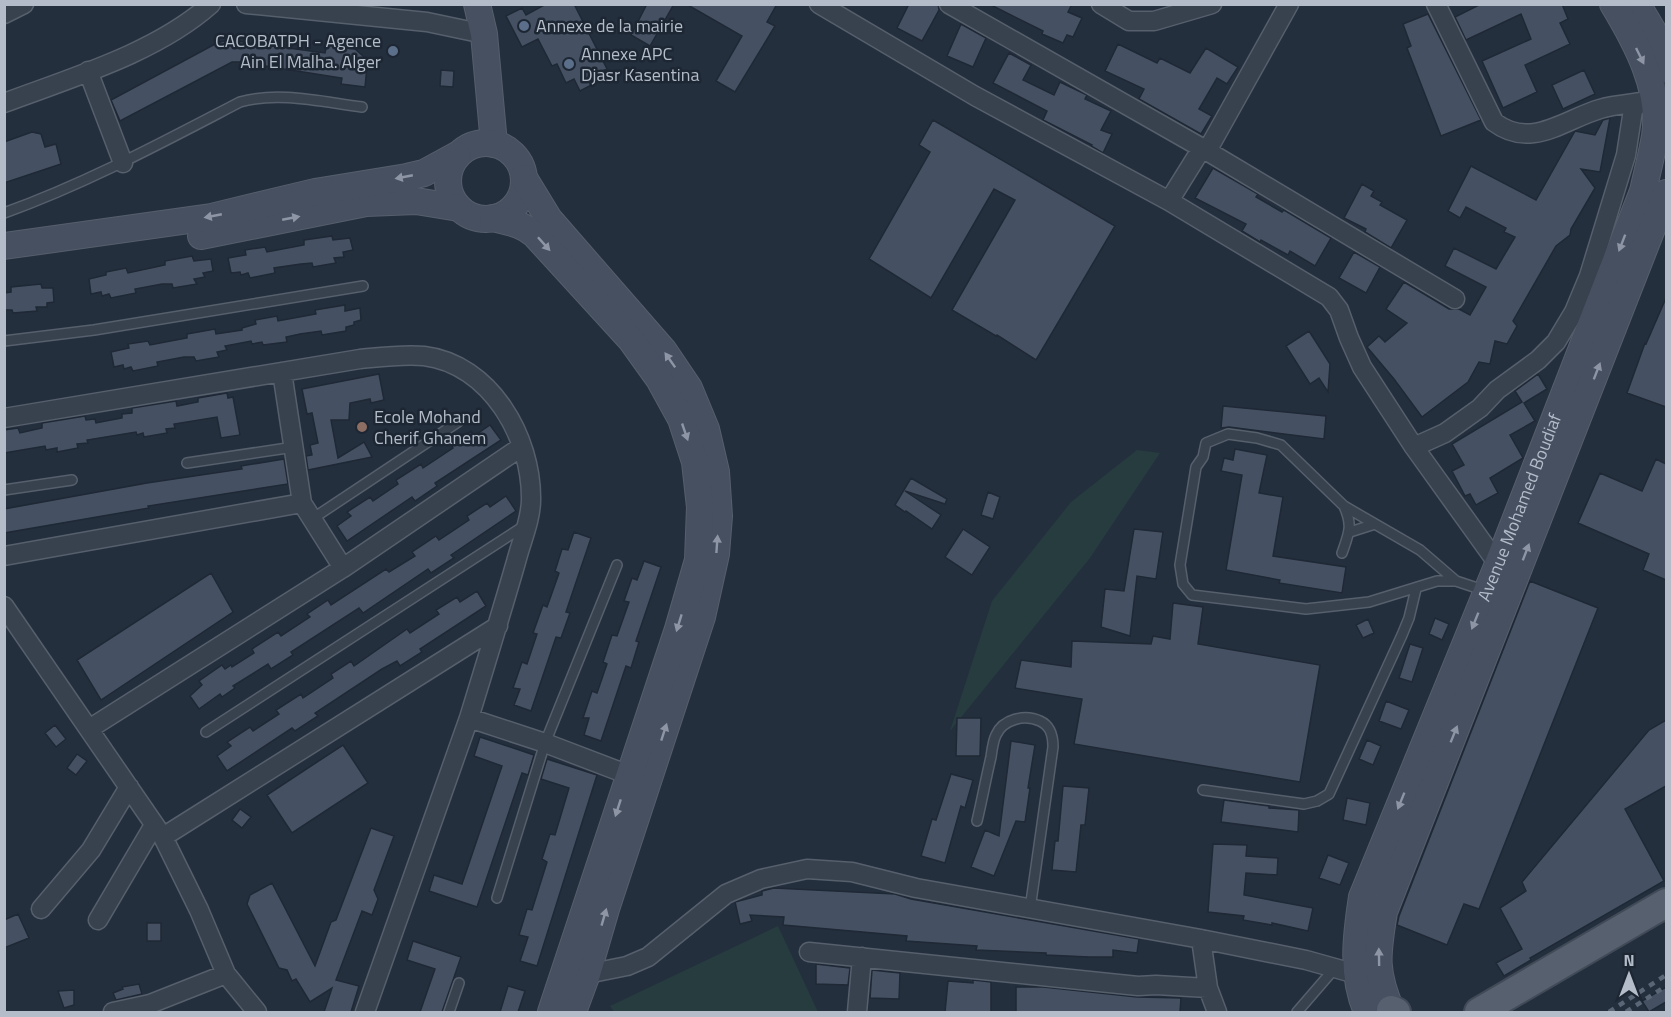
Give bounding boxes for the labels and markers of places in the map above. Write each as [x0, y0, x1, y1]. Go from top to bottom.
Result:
place label: Annexe de la mairie [536, 12, 683, 39]
marker: Annexe de la mairie [517, 19, 531, 33]
place label: CACOBATPH - Agence Ain El Malha. Alger [215, 27, 381, 75]
place label: Annexe APC Djasr Kasentina [581, 40, 699, 88]
marker: CACOBATPH - Agence Ain El Malha. Alger [386, 44, 400, 58]
marker: Annexe APC Djasr Kasentina [562, 57, 576, 71]
place label: Ecole Mohand Cherif Ghanem [374, 403, 486, 451]
marker: Ecole Mohand Cherif Ghanem [355, 420, 369, 434]

